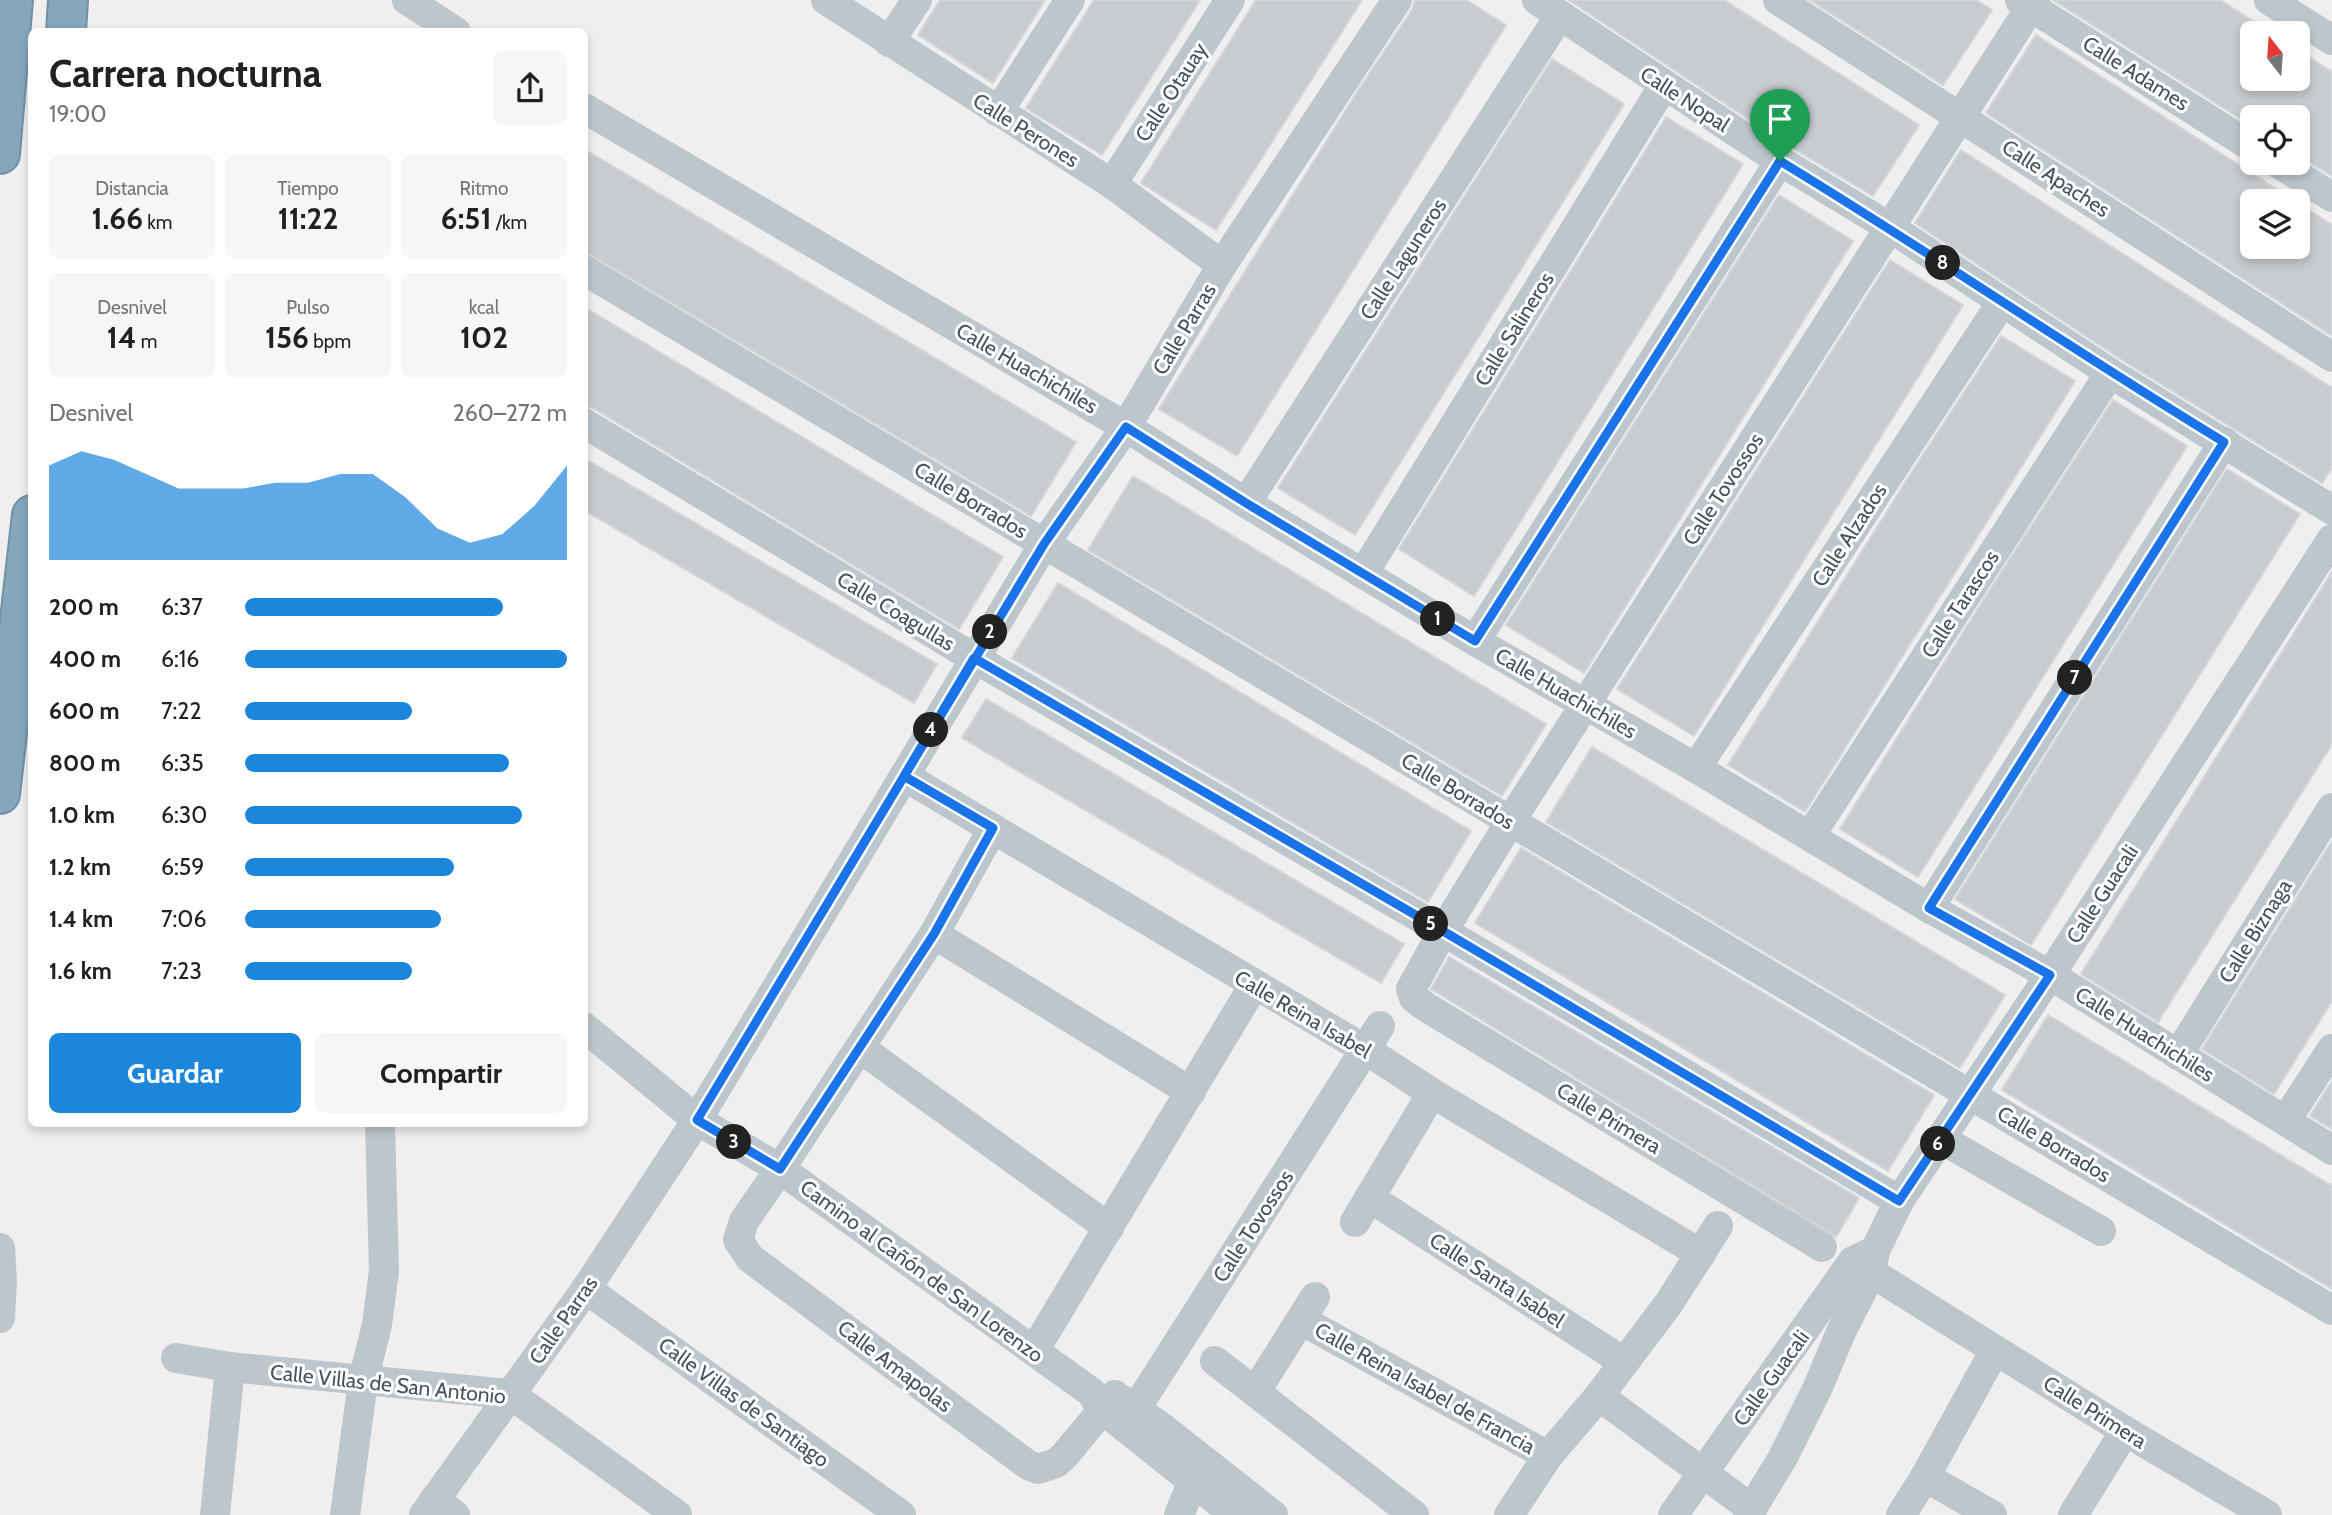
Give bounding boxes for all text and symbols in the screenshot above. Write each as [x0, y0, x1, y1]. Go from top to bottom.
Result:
north arrow [2240, 21, 2310, 91]
map controls [2240, 21, 2310, 259]
street label: Calle Adames [2078, 30, 2194, 116]
street label: Calle Otauay [1130, 38, 1212, 146]
text: Carrera nocturna [49, 50, 322, 97]
button: share [493, 51, 567, 125]
street label: Calle Nopal [1636, 61, 1734, 137]
street label: Calle Perones [969, 88, 1084, 173]
pin [1750, 89, 1810, 161]
text: 19:00 [49, 100, 106, 128]
icon: arrive [1761, 100, 1799, 138]
button: locate [2240, 105, 2310, 175]
street label: Calle Apaches [1997, 134, 2115, 222]
text: Distancia [95, 177, 169, 200]
text: Tiempo [277, 177, 339, 200]
text: Ritmo [460, 177, 508, 200]
button: layers [2240, 189, 2310, 259]
street label: Calle Laguneros [1355, 193, 1452, 324]
text: 1.66 [92, 200, 143, 237]
text: 11:22 [278, 200, 338, 237]
text: 6:51 [441, 200, 492, 237]
text: km [143, 211, 172, 234]
text: /km [492, 211, 527, 234]
pin: 8 [1926, 246, 1960, 280]
text: 8 [1937, 251, 1948, 274]
street label: Calle Salineros [1469, 267, 1559, 390]
street label: Calle Parras [1147, 279, 1221, 379]
text: Desnivel [97, 296, 167, 319]
text: Pulso [286, 296, 330, 319]
text: kcal [469, 296, 499, 319]
street label: Calle Huachichiles [952, 317, 1102, 419]
text: 14 [107, 319, 136, 356]
text: 156 [265, 319, 309, 356]
text: 102 [460, 319, 508, 356]
text: m [136, 330, 157, 353]
text: bpm [309, 330, 351, 353]
text: Desnivel [49, 399, 133, 427]
text: 260–272 m [453, 399, 567, 427]
street label: Calle Tovossos [1678, 428, 1769, 550]
street label: Calle Borrados [910, 456, 1032, 544]
street label: Calle Alzados [1806, 478, 1892, 591]
street label: Calle Tarascos [1916, 545, 2004, 662]
street label: Calle Coagullas [833, 566, 960, 656]
text: 200 m [49, 593, 119, 621]
text: 6:37 [161, 593, 203, 621]
pin: 1 [1420, 602, 1456, 636]
text: 1 [1434, 607, 1441, 630]
pin: 2 [972, 614, 1007, 650]
text: 2 [984, 620, 995, 643]
street label: Calle Huachichiles [1491, 642, 1641, 744]
text: 400 m [49, 645, 121, 673]
text: 6:16 [161, 645, 199, 673]
pin: 7 [2058, 660, 2092, 696]
text: 7 [2070, 666, 2079, 689]
text: 600 m [49, 697, 120, 725]
text: 7:22 [161, 697, 201, 725]
pin: 4 [914, 712, 948, 748]
text: 4 [925, 718, 936, 741]
street label: Calle Borrados [1397, 747, 1519, 835]
text: 800 m [49, 749, 121, 777]
text: 6:35 [161, 749, 204, 777]
text: 1.0 km [49, 801, 115, 829]
text: 6:30 [161, 801, 207, 829]
street label: Calle Guacali [2061, 840, 2143, 948]
text: 1.2 km [49, 853, 111, 881]
text: 6:59 [161, 853, 204, 881]
street label: Calle Biznaga [2213, 875, 2297, 987]
text: 1.4 km [49, 905, 113, 933]
text: 7:06 [161, 905, 206, 933]
pin: 5 [1414, 906, 1448, 942]
text: 5 [1425, 912, 1436, 935]
text: 1.6 km [49, 957, 112, 985]
text: 7:23 [161, 957, 202, 985]
street label: Calle Reina Isabel [1230, 965, 1376, 1063]
street label: Calle Huachichiles [2071, 981, 2219, 1087]
button: Guardar [49, 1033, 301, 1113]
button: Compartir [315, 1033, 567, 1113]
street label: Calle Primera [1552, 1077, 1666, 1159]
street label: Calle Borrados [1993, 1100, 2115, 1188]
pin: 3 [716, 1124, 752, 1160]
pin: 6 [1920, 1126, 1955, 1162]
text: 3 [728, 1130, 739, 1153]
text: 6 [1932, 1132, 1943, 1155]
street label: Calle Tovossos [1208, 1165, 1299, 1287]
street label: Camino al Cañón de San Lorenzo [796, 1174, 1048, 1368]
street label: Calle Santa Isabel [1425, 1227, 1569, 1333]
street label: Calle Parras [524, 1271, 603, 1369]
street label: Calle Amapolas [833, 1315, 957, 1417]
street label: Calle Reina Isabel de Francia [1311, 1317, 1539, 1459]
street label: Calle Guacali [1728, 1325, 1814, 1431]
street label: Calle Villas de Santiago [654, 1332, 834, 1472]
street label: Calle Villas de San Antonio [269, 1359, 507, 1409]
street label: Calle Primera [2039, 1370, 2151, 1454]

